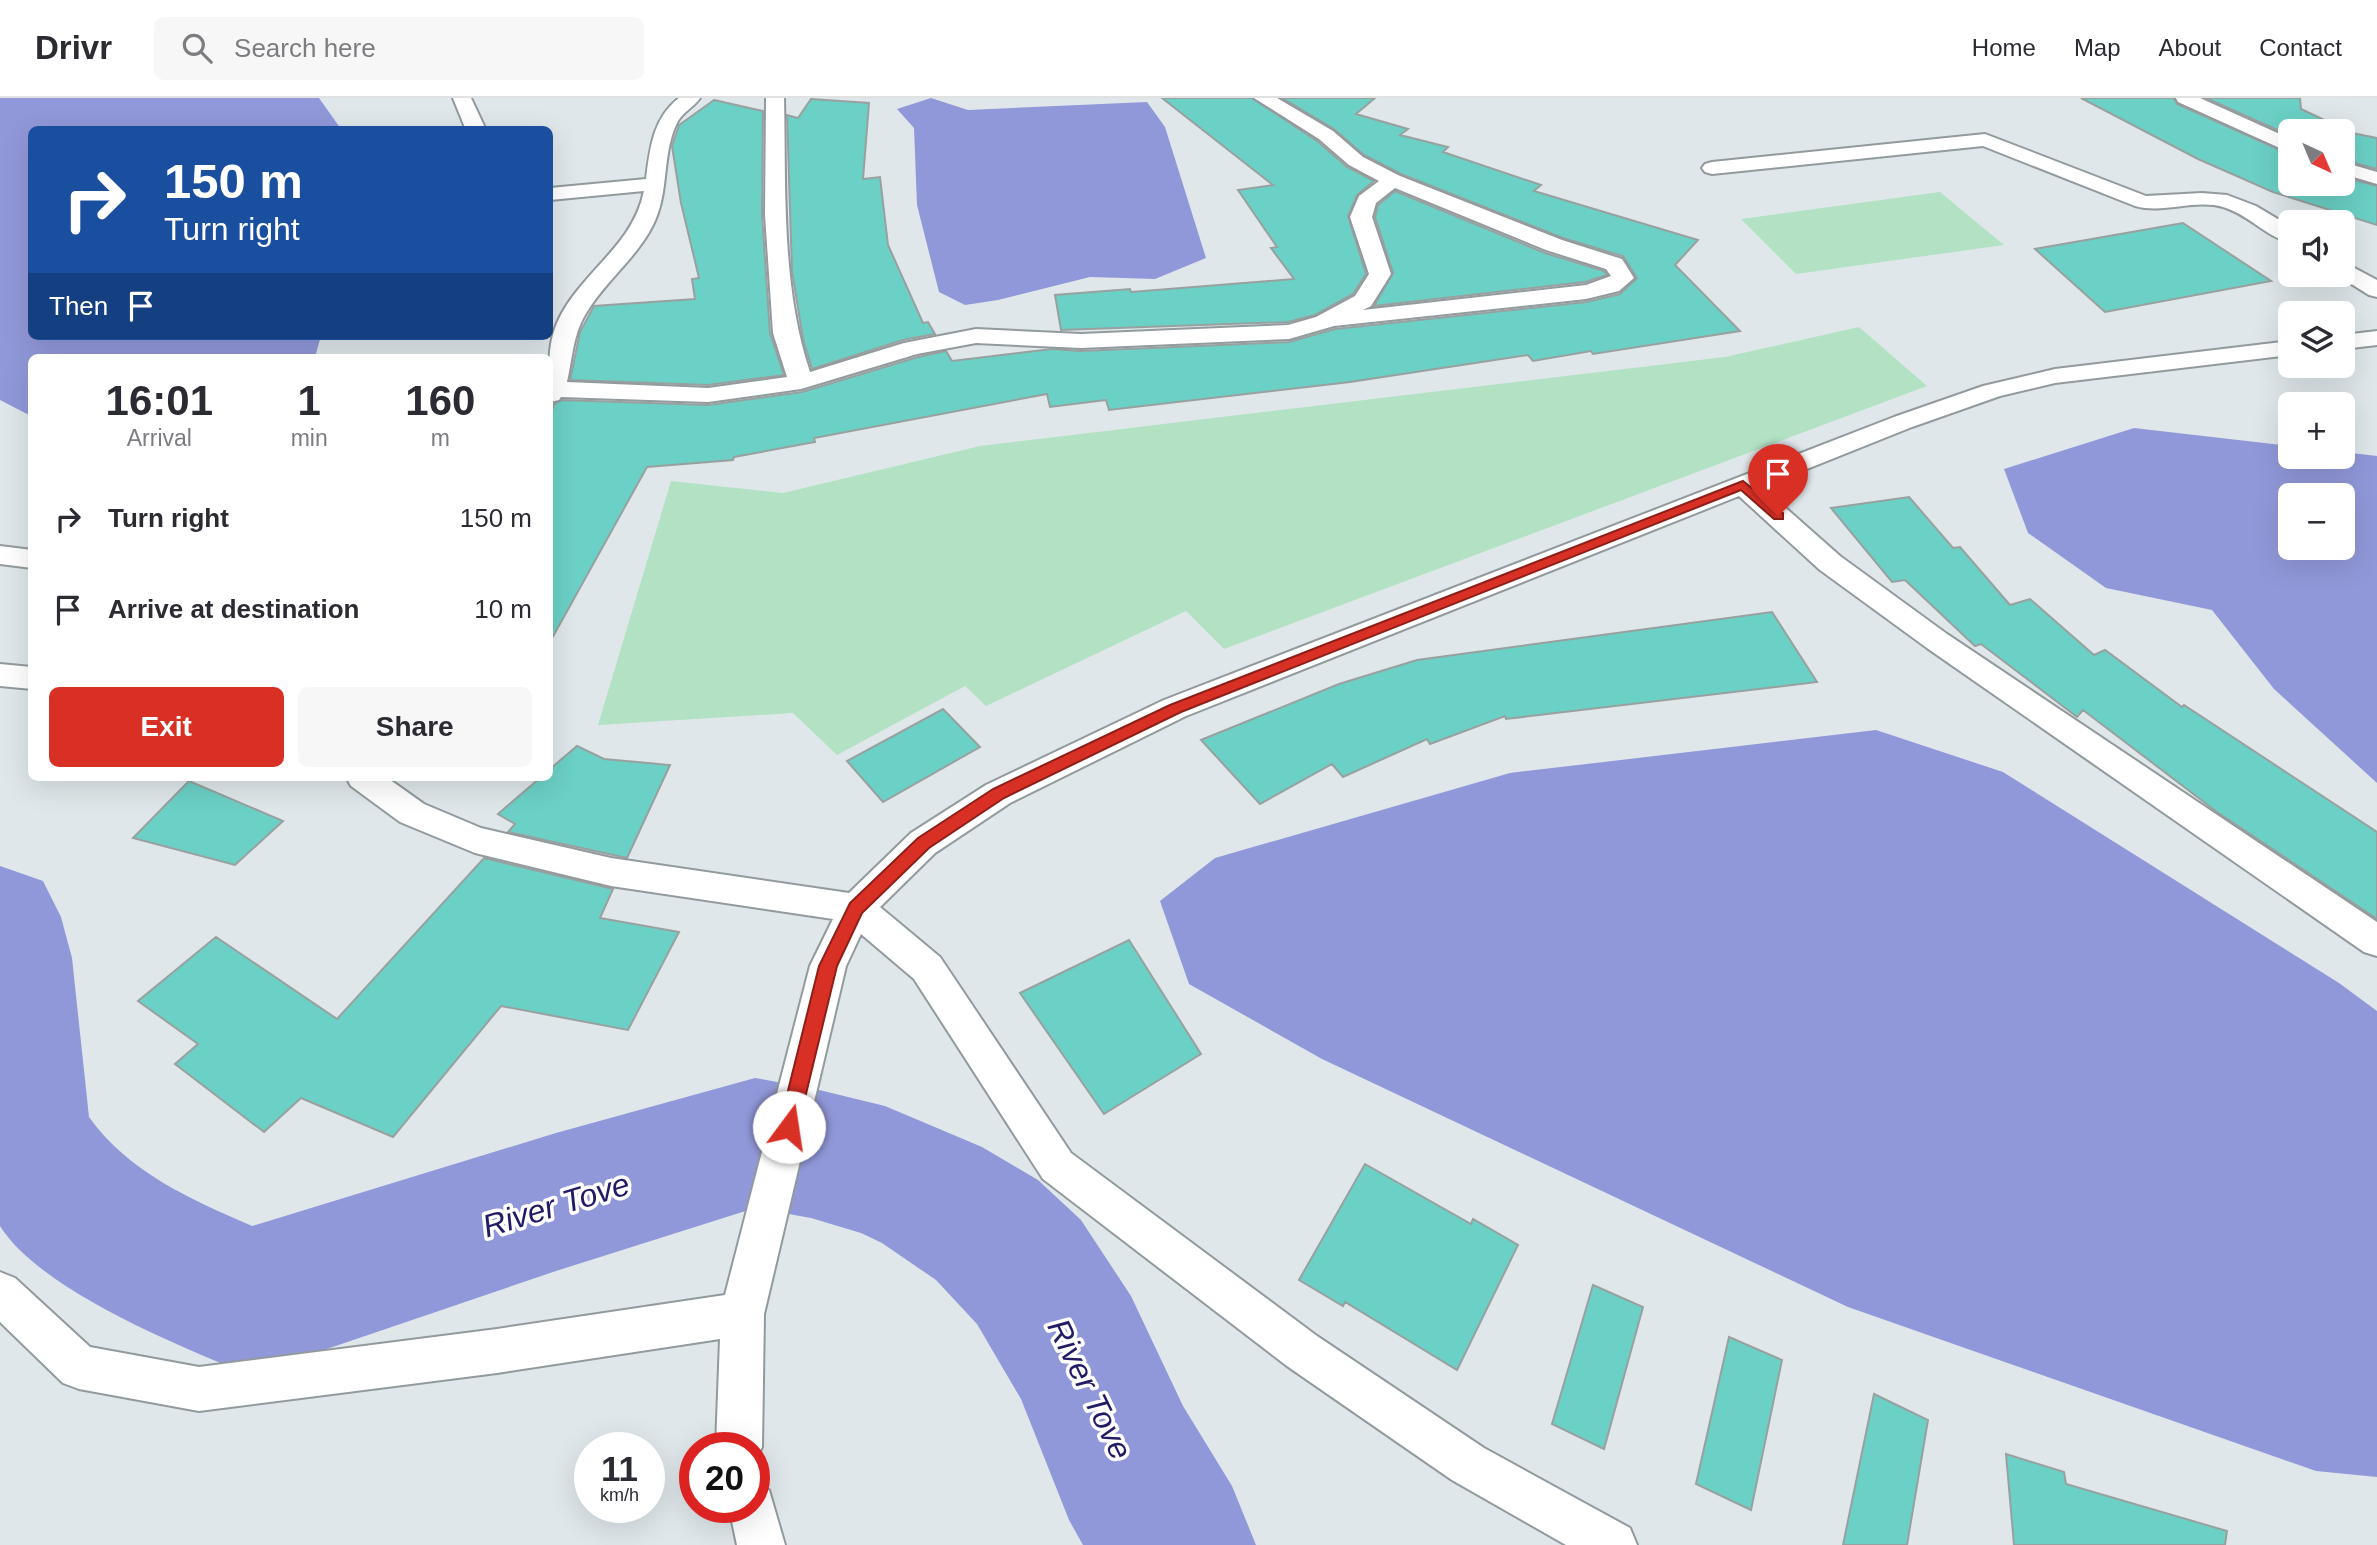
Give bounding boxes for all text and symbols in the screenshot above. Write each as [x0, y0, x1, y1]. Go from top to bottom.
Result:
search box [154, 17, 644, 80]
text: Drivr [35, 29, 112, 66]
icon: search [178, 29, 216, 67]
text: Search here [234, 33, 376, 63]
text: Home [1972, 34, 2036, 61]
text: Map [2074, 34, 2121, 61]
text: About [2159, 34, 2221, 61]
text: Contact [2259, 34, 2342, 61]
north arrow [2278, 119, 2356, 196]
map controls [2278, 119, 2355, 560]
icon: right [49, 154, 140, 245]
text: 150 m [164, 154, 303, 208]
button: sound [2278, 210, 2355, 287]
text: Turn right [164, 211, 300, 247]
icon: arrive [122, 287, 160, 325]
text: Then [49, 291, 108, 321]
button: layers [2278, 301, 2355, 378]
text: 16:01 [106, 377, 213, 424]
text: 1 [297, 377, 321, 424]
text: 160 [405, 377, 475, 424]
button: + [2278, 392, 2355, 469]
text: Arrival [127, 425, 192, 451]
text: min [291, 425, 328, 451]
text: m [431, 425, 450, 451]
pin [1748, 444, 1808, 516]
icon: arrive [1759, 455, 1797, 493]
button: − [2278, 483, 2355, 560]
icon: right [49, 500, 87, 538]
text: Turn right [108, 503, 229, 533]
text: 150 m [460, 503, 532, 533]
icon: arrive [49, 591, 87, 629]
text: Arrive at destination [108, 594, 359, 624]
text: 10 m [474, 594, 532, 624]
button: Exit [49, 687, 284, 767]
button: Share [298, 687, 532, 767]
position arrow [752, 1090, 826, 1164]
water label: River Tove [478, 1166, 634, 1244]
water label: River Tove [1041, 1313, 1139, 1465]
speed limit sign: 20 [679, 1432, 770, 1523]
text: 11 [601, 1449, 638, 1488]
text: km/h [600, 1485, 639, 1505]

